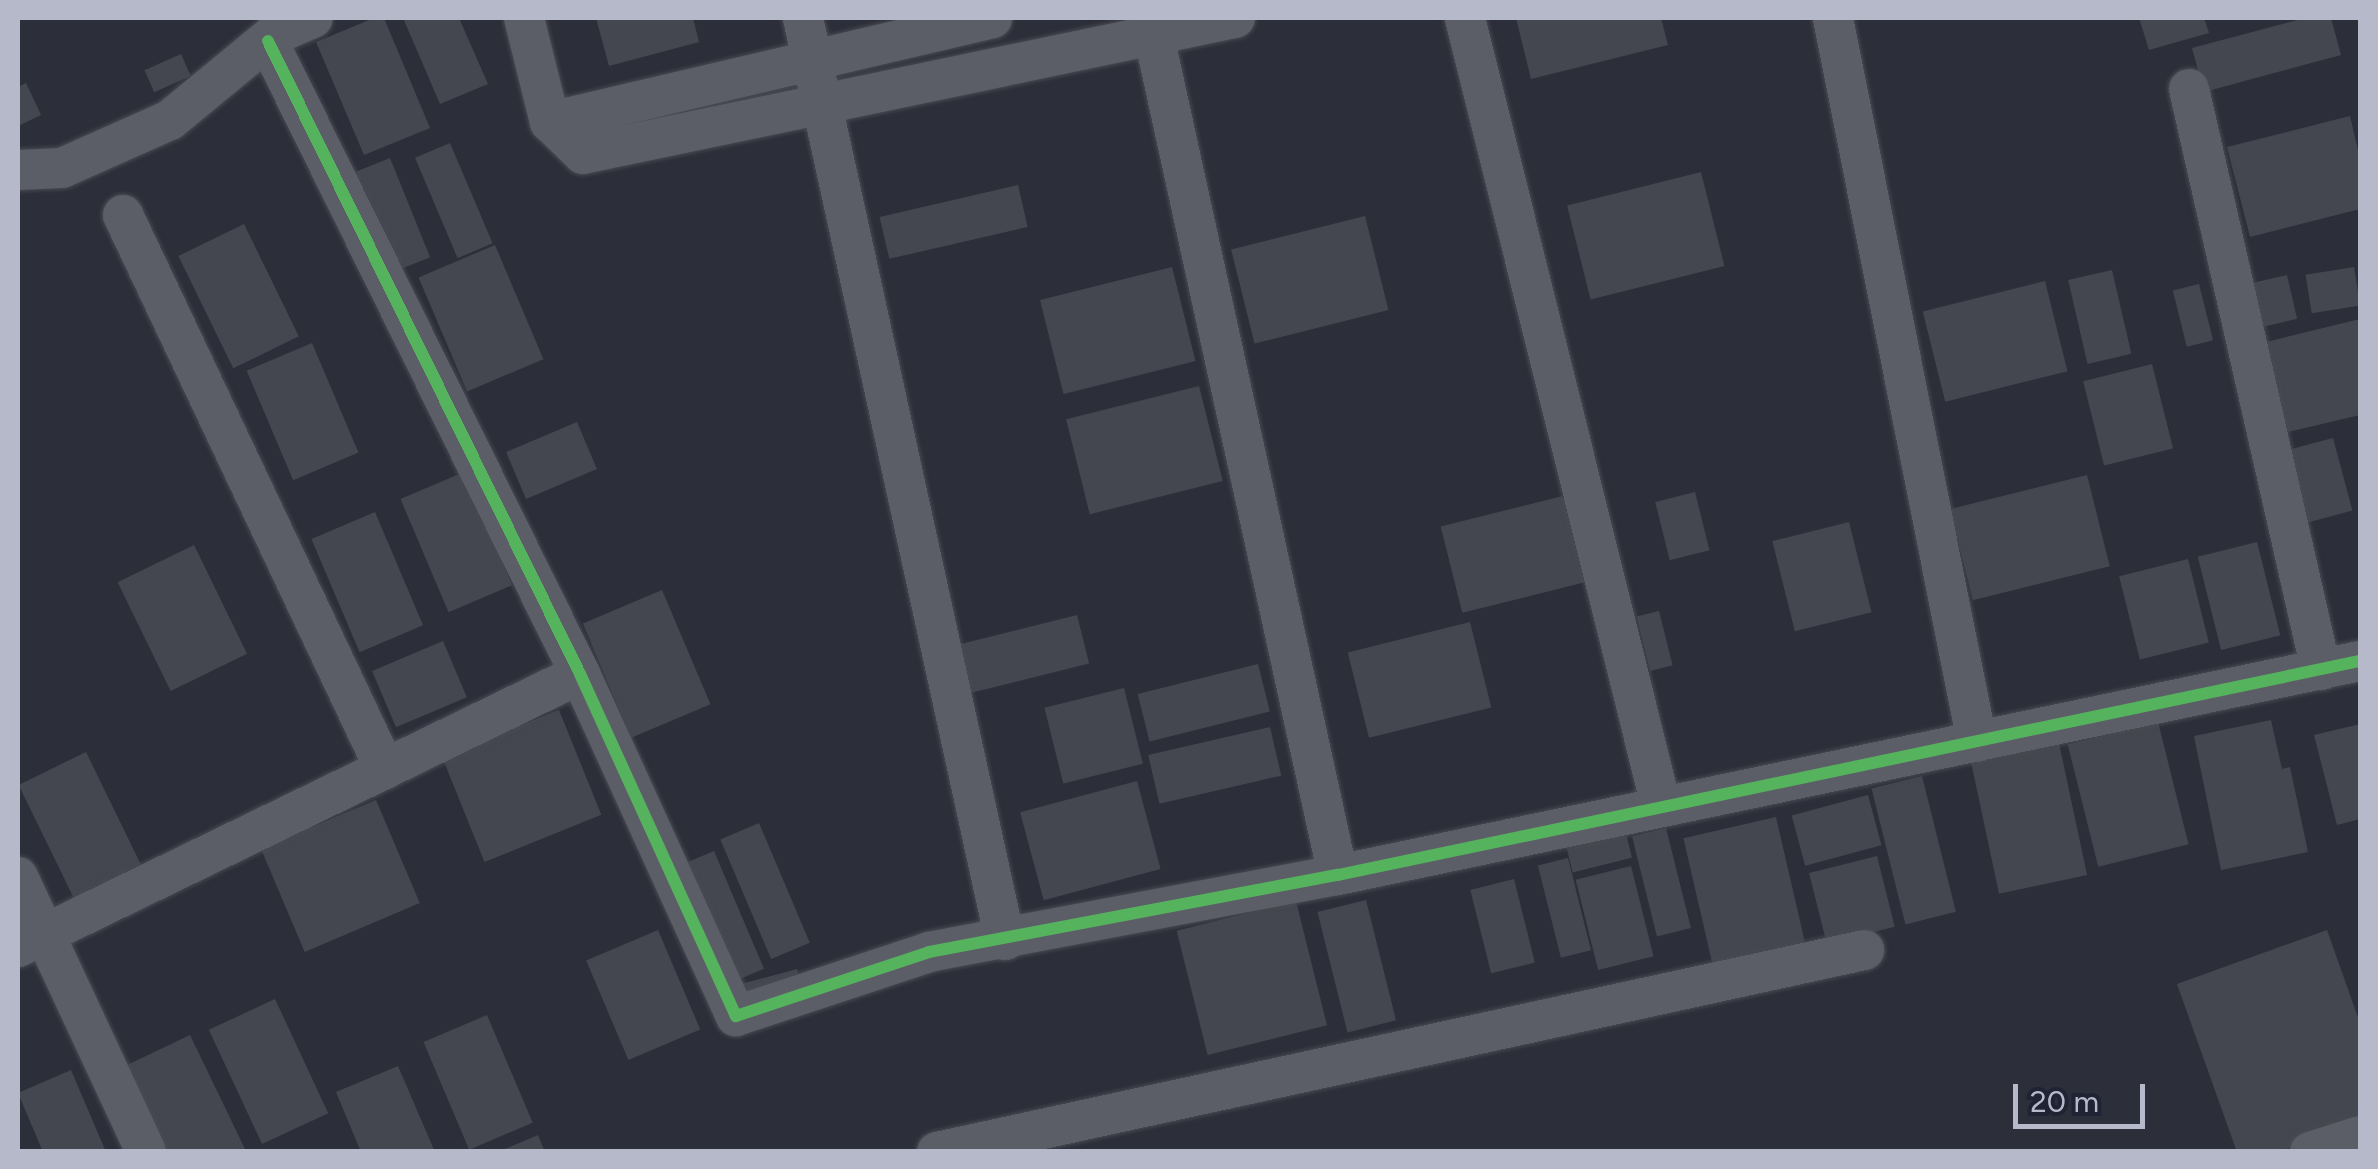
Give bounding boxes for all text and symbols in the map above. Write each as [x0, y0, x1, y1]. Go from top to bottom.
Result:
scale bar [2018, 1064, 2150, 1126]
text: 20 m [2030, 1083, 2099, 1120]

